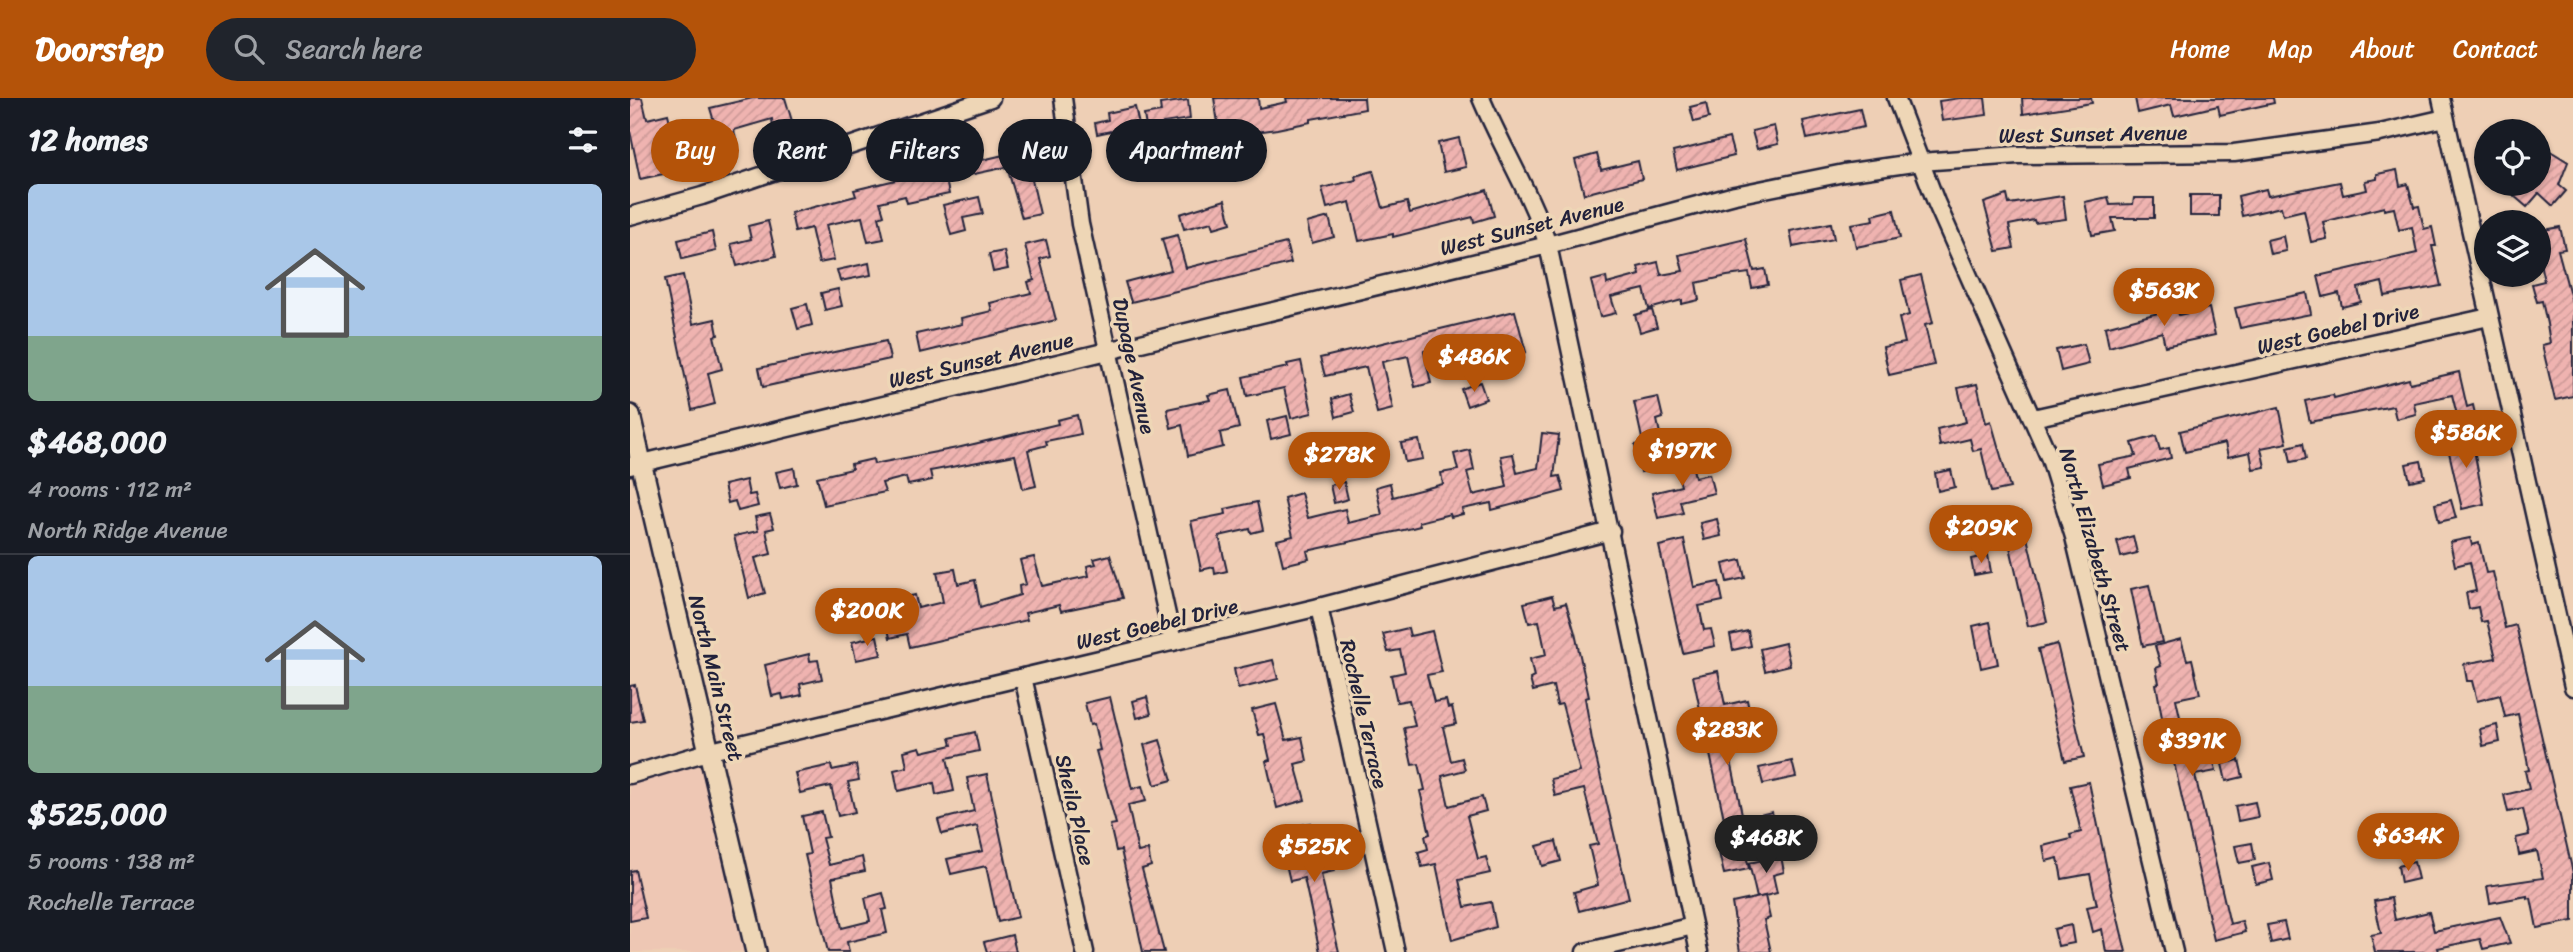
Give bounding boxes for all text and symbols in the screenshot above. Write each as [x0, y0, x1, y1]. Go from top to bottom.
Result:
search box [206, 18, 696, 81]
text: Doorstep [35, 20, 164, 78]
text: Search here [286, 26, 423, 72]
text: Home [2170, 28, 2230, 70]
text: Map [2268, 28, 2312, 70]
text: About [2350, 28, 2415, 70]
text: Contact [2453, 28, 2538, 70]
icon: search [230, 30, 268, 68]
text: 12 homes [28, 113, 148, 167]
street label: West Sunset Avenue [1998, 113, 2188, 155]
chip: Buy [651, 119, 739, 182]
chip: Rent [753, 119, 852, 182]
chip: Filters [866, 119, 984, 182]
chip: New [998, 119, 1092, 182]
chip: Apartment [1106, 119, 1267, 182]
map controls [2474, 119, 2551, 287]
button: locate [2474, 119, 2551, 196]
icon: filters [564, 121, 602, 159]
street label: West Sunset Avenue [1436, 185, 1628, 267]
button: layers [2474, 210, 2551, 287]
icon: home [252, 230, 378, 356]
pin: $563K [2115, 268, 2213, 328]
text: $563K [2129, 270, 2199, 311]
street label: West Goebel Drive [2253, 292, 2423, 366]
street label: Dupage Avenue [1101, 294, 1167, 438]
street label: West Sunset Avenue [885, 320, 1077, 400]
pin: $486K [1425, 334, 1523, 394]
text: $486K [1439, 336, 1509, 377]
pin: $586K [2417, 410, 2515, 470]
text: $586K [2431, 412, 2501, 453]
text: $468,000 [28, 415, 167, 469]
pin: $197K [1633, 428, 1731, 488]
text: $197K [1649, 430, 1715, 471]
pin: $278K [1290, 432, 1388, 492]
text: $278K [1304, 434, 1374, 475]
street label: North Elizabeth Street [2048, 443, 2142, 657]
text: 4 rooms · 112 m² [28, 469, 192, 510]
pin: $209K [1932, 505, 2030, 565]
text: $209K [1945, 507, 2017, 548]
text: North Ridge Avenue [28, 510, 228, 551]
street label: West Goebel Drive [1072, 587, 1242, 661]
pin: $200K [818, 588, 916, 648]
text: $200K [831, 590, 903, 631]
street label: North Main Street [677, 591, 755, 765]
icon: home [252, 602, 378, 728]
street label: Rochelle Terrace [1328, 636, 1400, 792]
pin: $283K [1678, 708, 1776, 767]
text: $283K [1692, 709, 1762, 750]
pin: $391K [2143, 718, 2241, 778]
text: $391K [2159, 720, 2225, 761]
street label: Sheila Place [1044, 751, 1106, 870]
text: $525,000 [28, 787, 167, 841]
pin: $634K [2359, 814, 2457, 873]
text: $634K [2373, 815, 2443, 856]
pin: $468K [1717, 816, 1815, 875]
text: $468K [1731, 817, 1801, 858]
pin: $525K [1265, 824, 1363, 884]
text: $525K [1279, 826, 1349, 867]
text: 5 rooms · 138 m² [28, 841, 195, 882]
text: Rochelle Terrace [28, 882, 195, 923]

